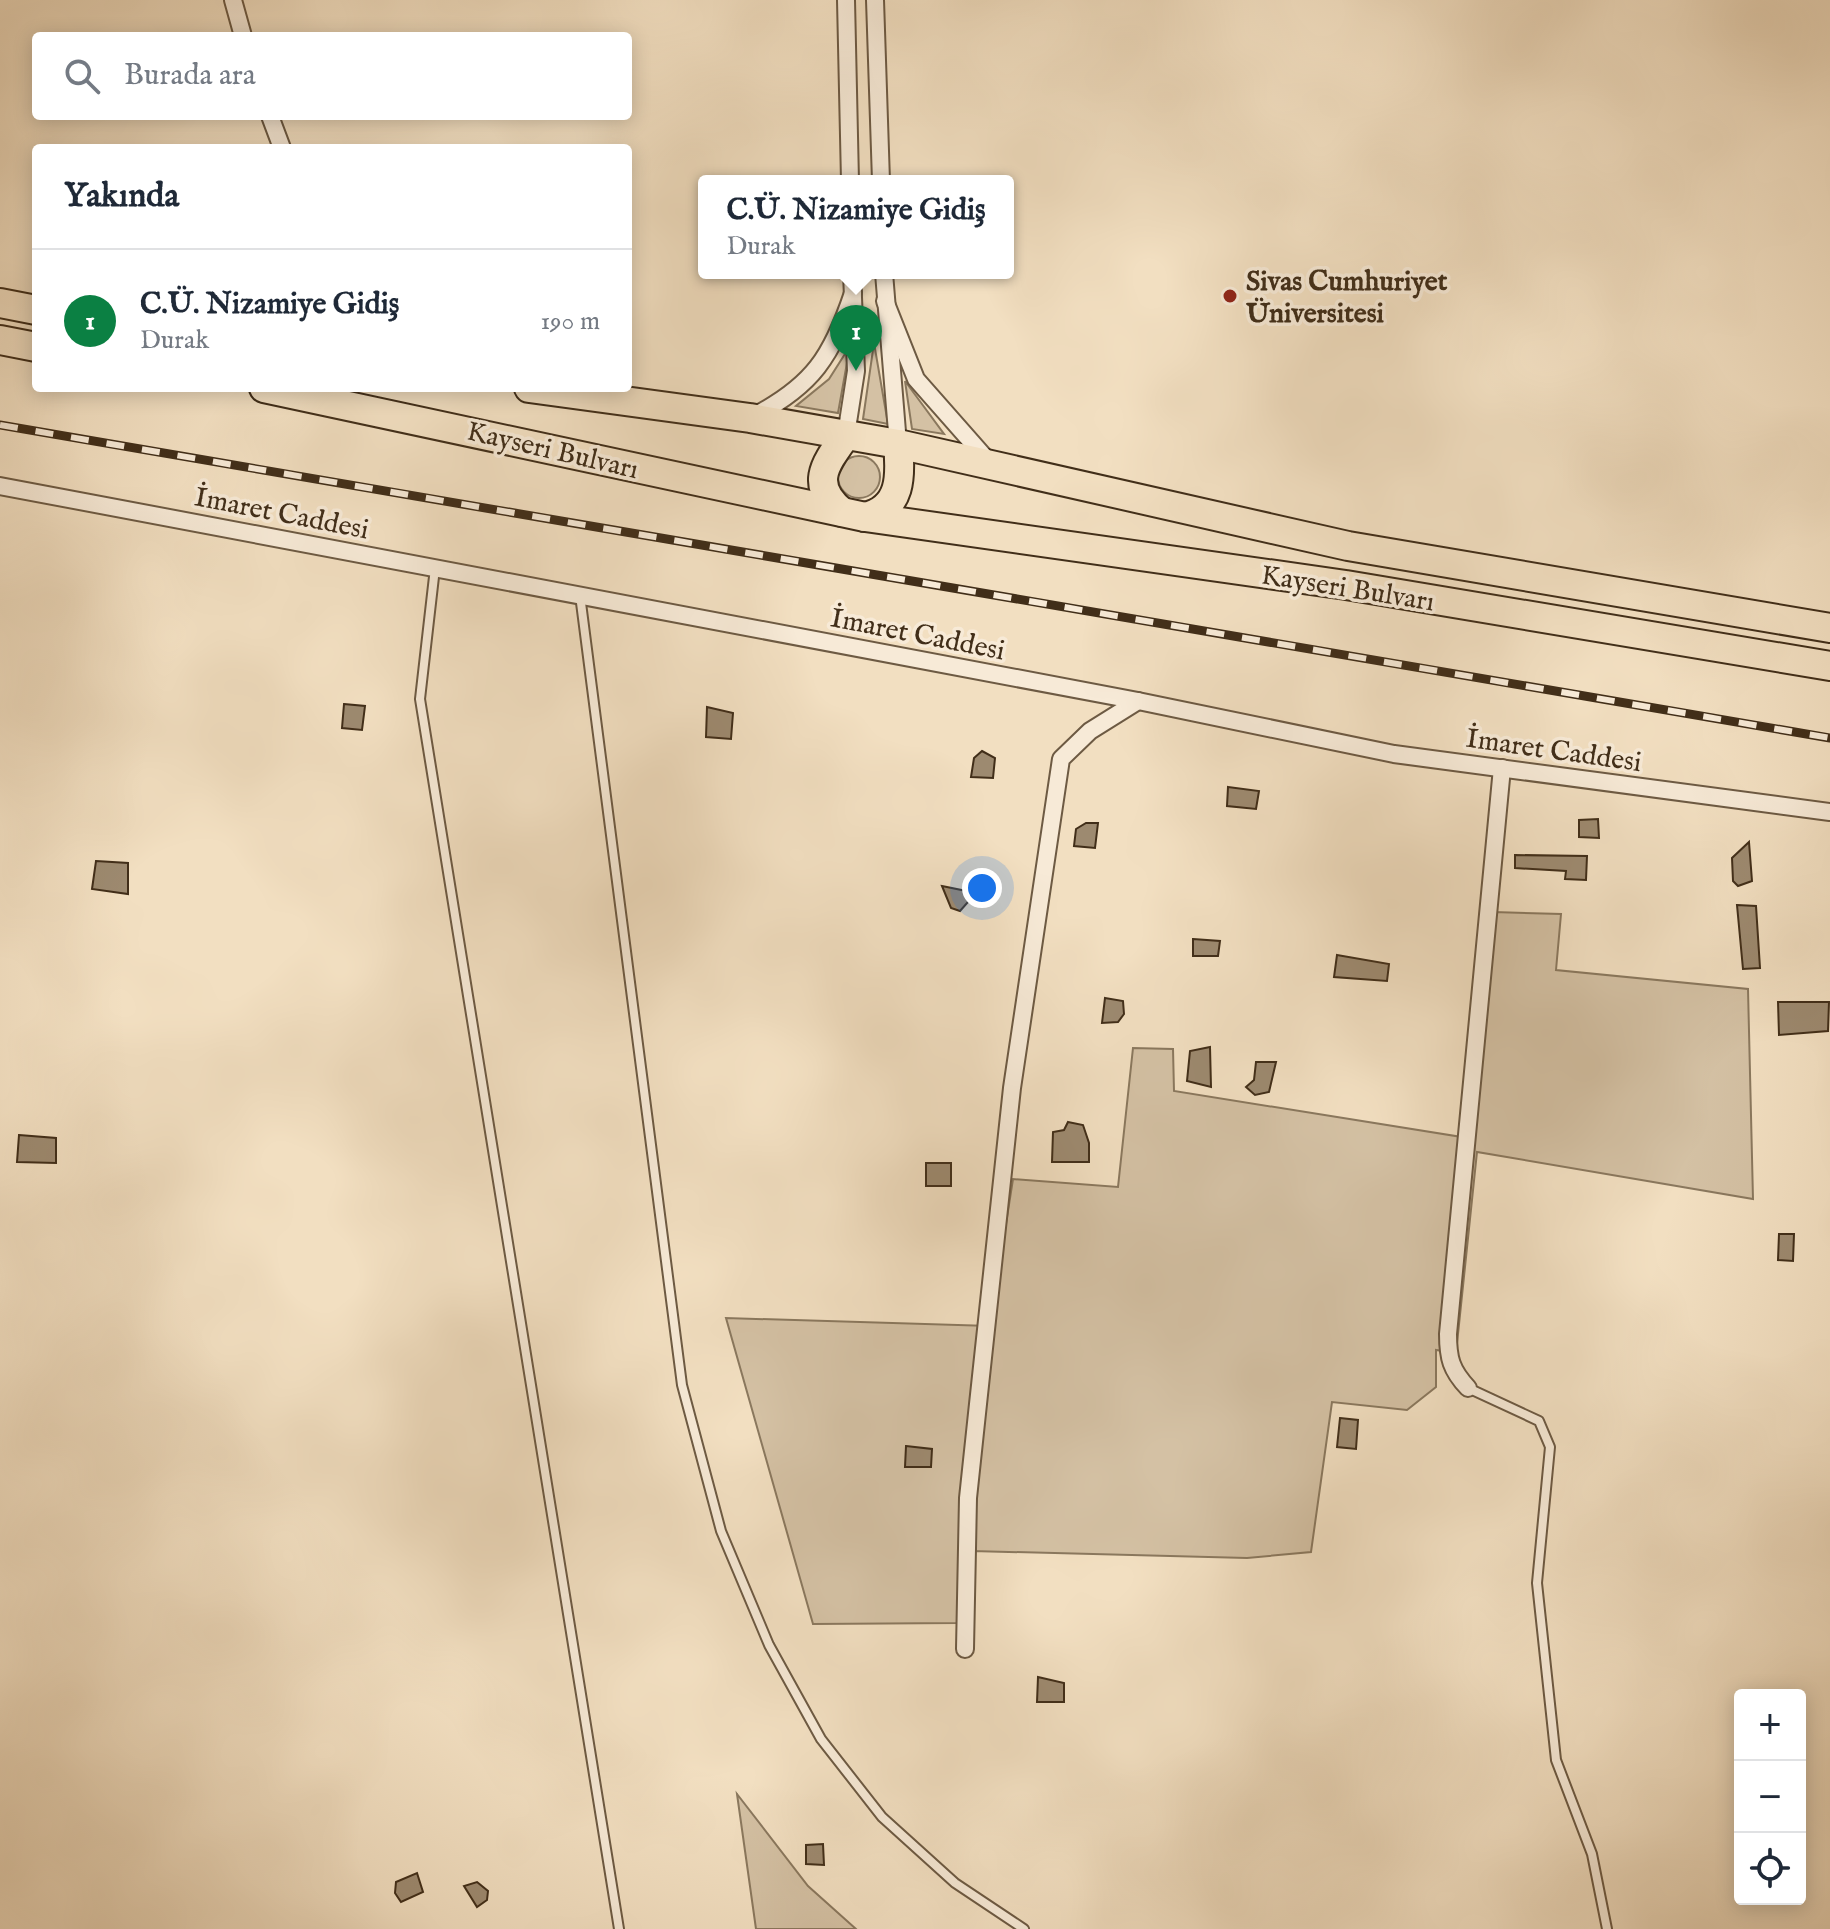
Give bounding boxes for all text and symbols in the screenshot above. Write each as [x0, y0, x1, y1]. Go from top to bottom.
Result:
search box [32, 32, 632, 120]
icon: search [60, 54, 104, 98]
text: Burada ara [124, 57, 256, 95]
text: Yakında [64, 175, 179, 218]
popup [698, 175, 1014, 279]
text: C.Ü. Nizamiye Gidiş [726, 192, 986, 230]
text: Durak [726, 230, 795, 263]
place label: Sivas Cumhuriyet Üniversitesi [1246, 265, 1448, 332]
text: C.Ü. Nizamiye Gidiş [140, 286, 399, 324]
marker: Sivas Cumhuriyet Üniversitesi [1221, 287, 1239, 305]
text: 1 [85, 305, 95, 338]
text: 190 m [540, 305, 600, 338]
pin: 1 [830, 305, 882, 371]
text: Durak [140, 324, 209, 357]
street label: Kayseri Bulvarı [463, 415, 642, 488]
street label: İmaret Caddesi [191, 480, 372, 548]
street label: Kayseri Bulvarı [1258, 558, 1437, 620]
street label: İmaret Caddesi [827, 601, 1008, 669]
street label: İmaret Caddesi [1464, 722, 1644, 781]
your location [962, 868, 1002, 908]
map controls [1734, 1689, 1806, 1905]
button: + [1734, 1689, 1806, 1761]
button: − [1734, 1761, 1806, 1833]
button: locate [1734, 1833, 1806, 1905]

